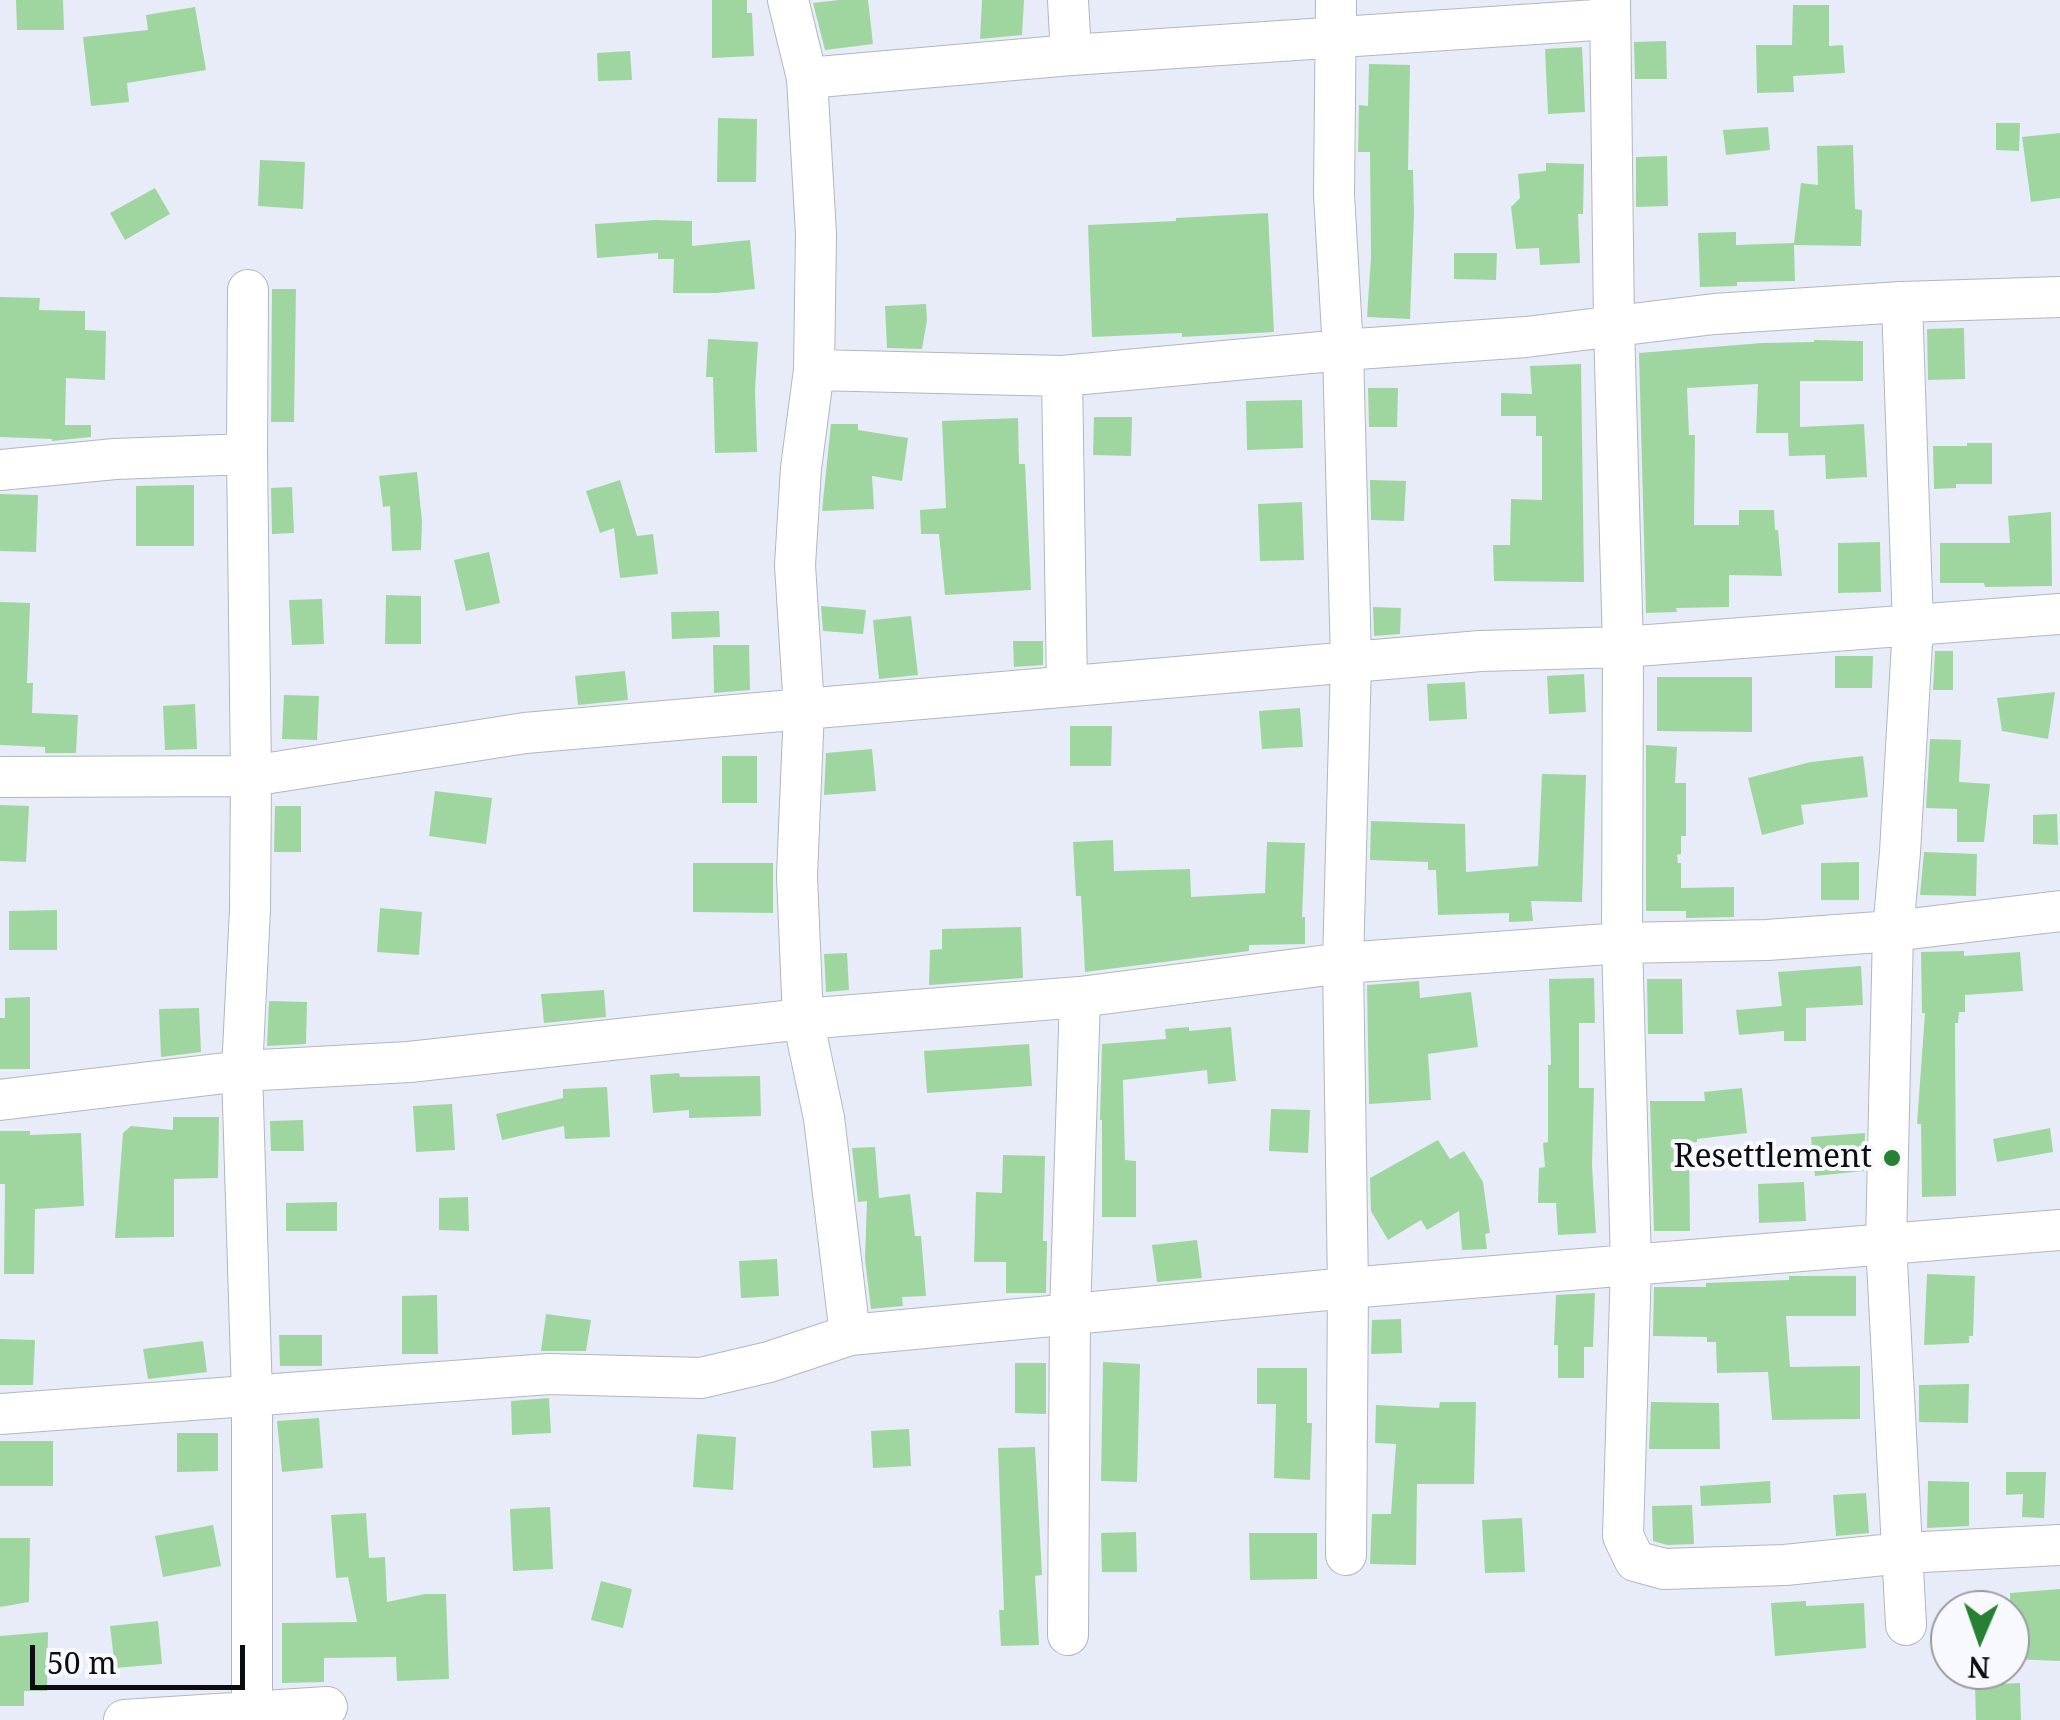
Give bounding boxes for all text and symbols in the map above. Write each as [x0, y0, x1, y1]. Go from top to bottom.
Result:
place label: Resettlement [1674, 1139, 1872, 1177]
marker: Resettlement [1881, 1147, 1903, 1169]
north arrow [1930, 1590, 2030, 1690]
scale bar [35, 1625, 250, 1687]
text: 50 m [47, 1642, 117, 1683]
text: N [1967, 1649, 1991, 1687]

